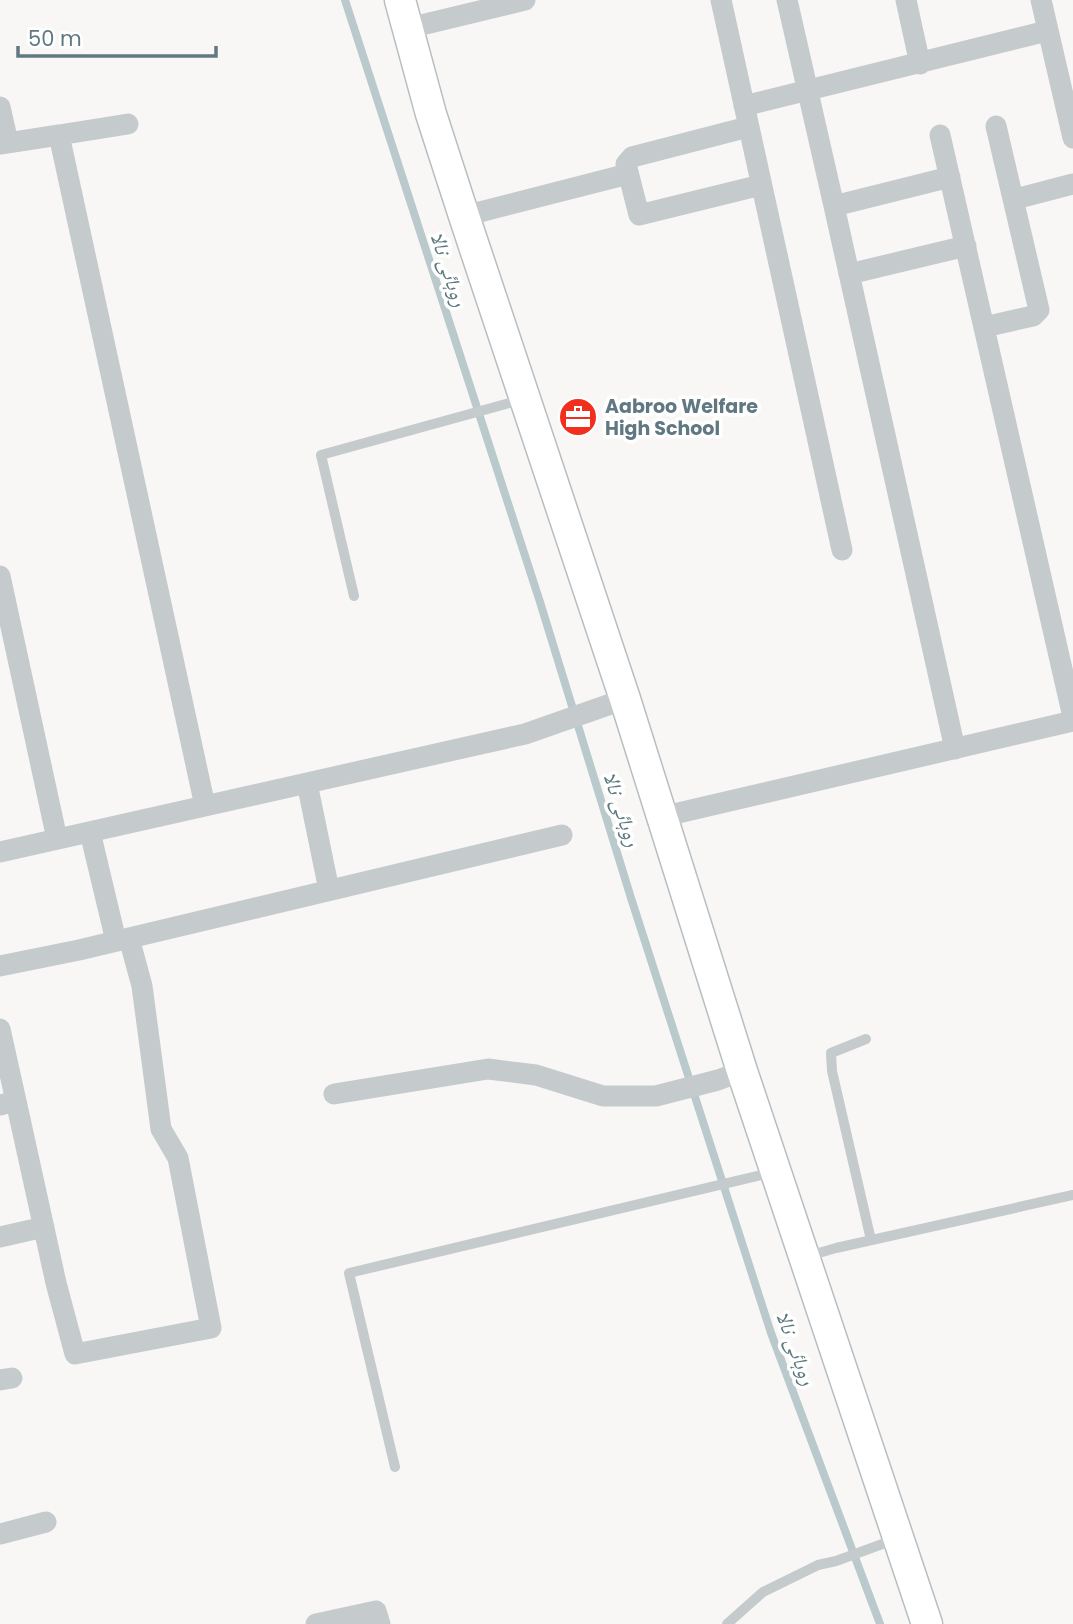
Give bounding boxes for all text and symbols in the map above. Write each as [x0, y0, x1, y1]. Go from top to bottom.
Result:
scale bar [18, 14, 215, 58]
text: 50 m [28, 24, 82, 53]
water label: روہائی نالا [423, 228, 475, 310]
place label: Aabroo Welfare High School [605, 393, 758, 442]
office icon: Aabroo Welfare High School [557, 396, 599, 438]
water label: روہائی نالا [596, 768, 648, 850]
water label: روہائی نالا [769, 1307, 823, 1389]

